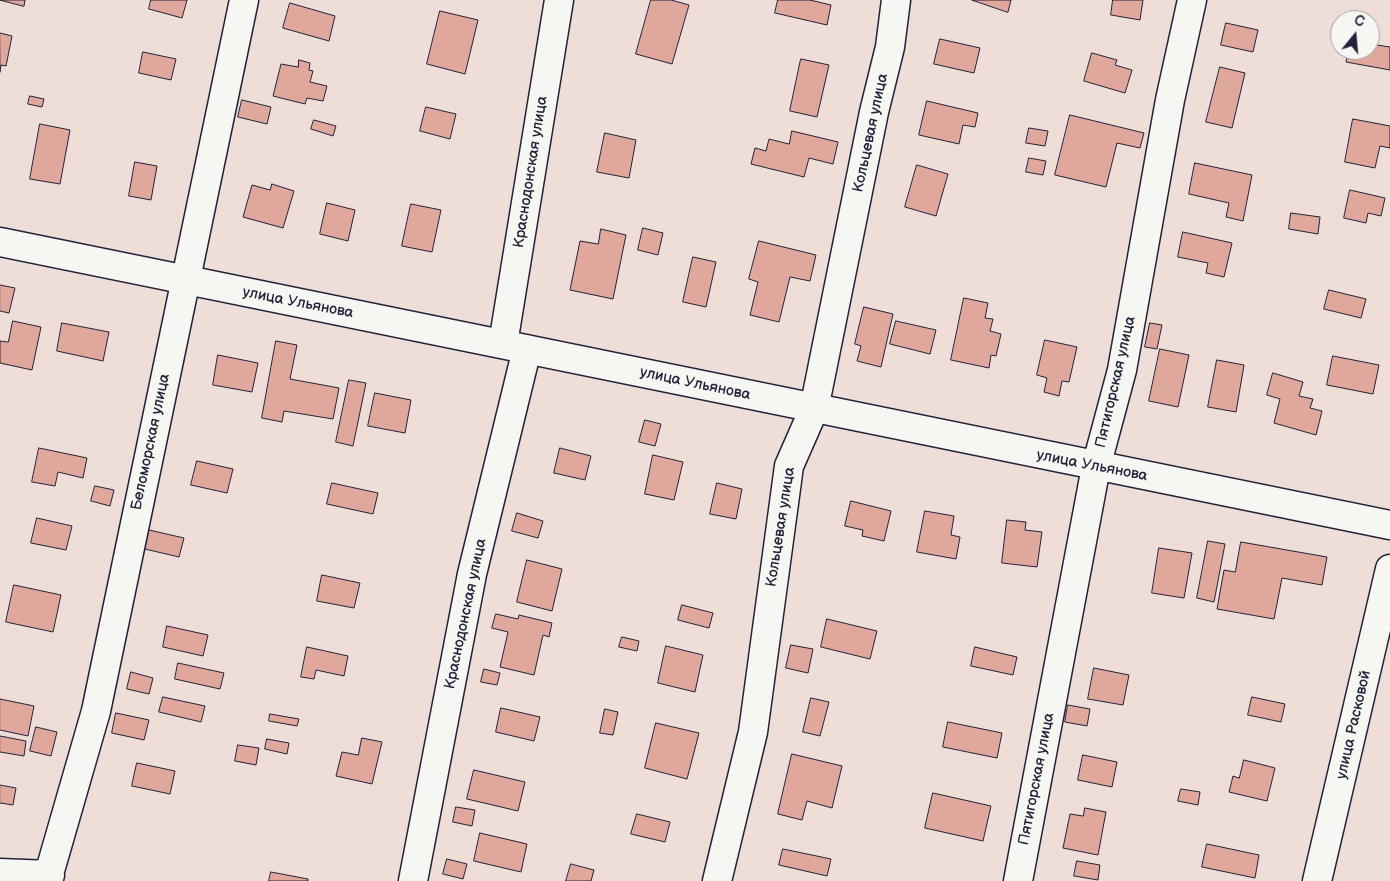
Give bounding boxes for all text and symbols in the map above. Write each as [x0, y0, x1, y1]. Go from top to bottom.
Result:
north arrow [1330, 10, 1380, 60]
text: С [1352, 12, 1366, 31]
street label: Кольцевая улица [850, 72, 892, 194]
street label: Краснодонская улица [510, 95, 552, 249]
street label: улица Ульянова [241, 283, 355, 323]
street label: Пятигорская улица [1092, 314, 1140, 450]
street label: улица Ульянова [638, 363, 752, 405]
street label: Беломорская улица [128, 372, 174, 512]
street label: улица Ульянова [1035, 446, 1149, 486]
street label: Кольцевая улица [763, 466, 799, 588]
street label: Краснодонская улица [441, 537, 491, 691]
street label: улица Расковой [1333, 669, 1375, 781]
street label: Пятигорская улица [1015, 711, 1059, 847]

